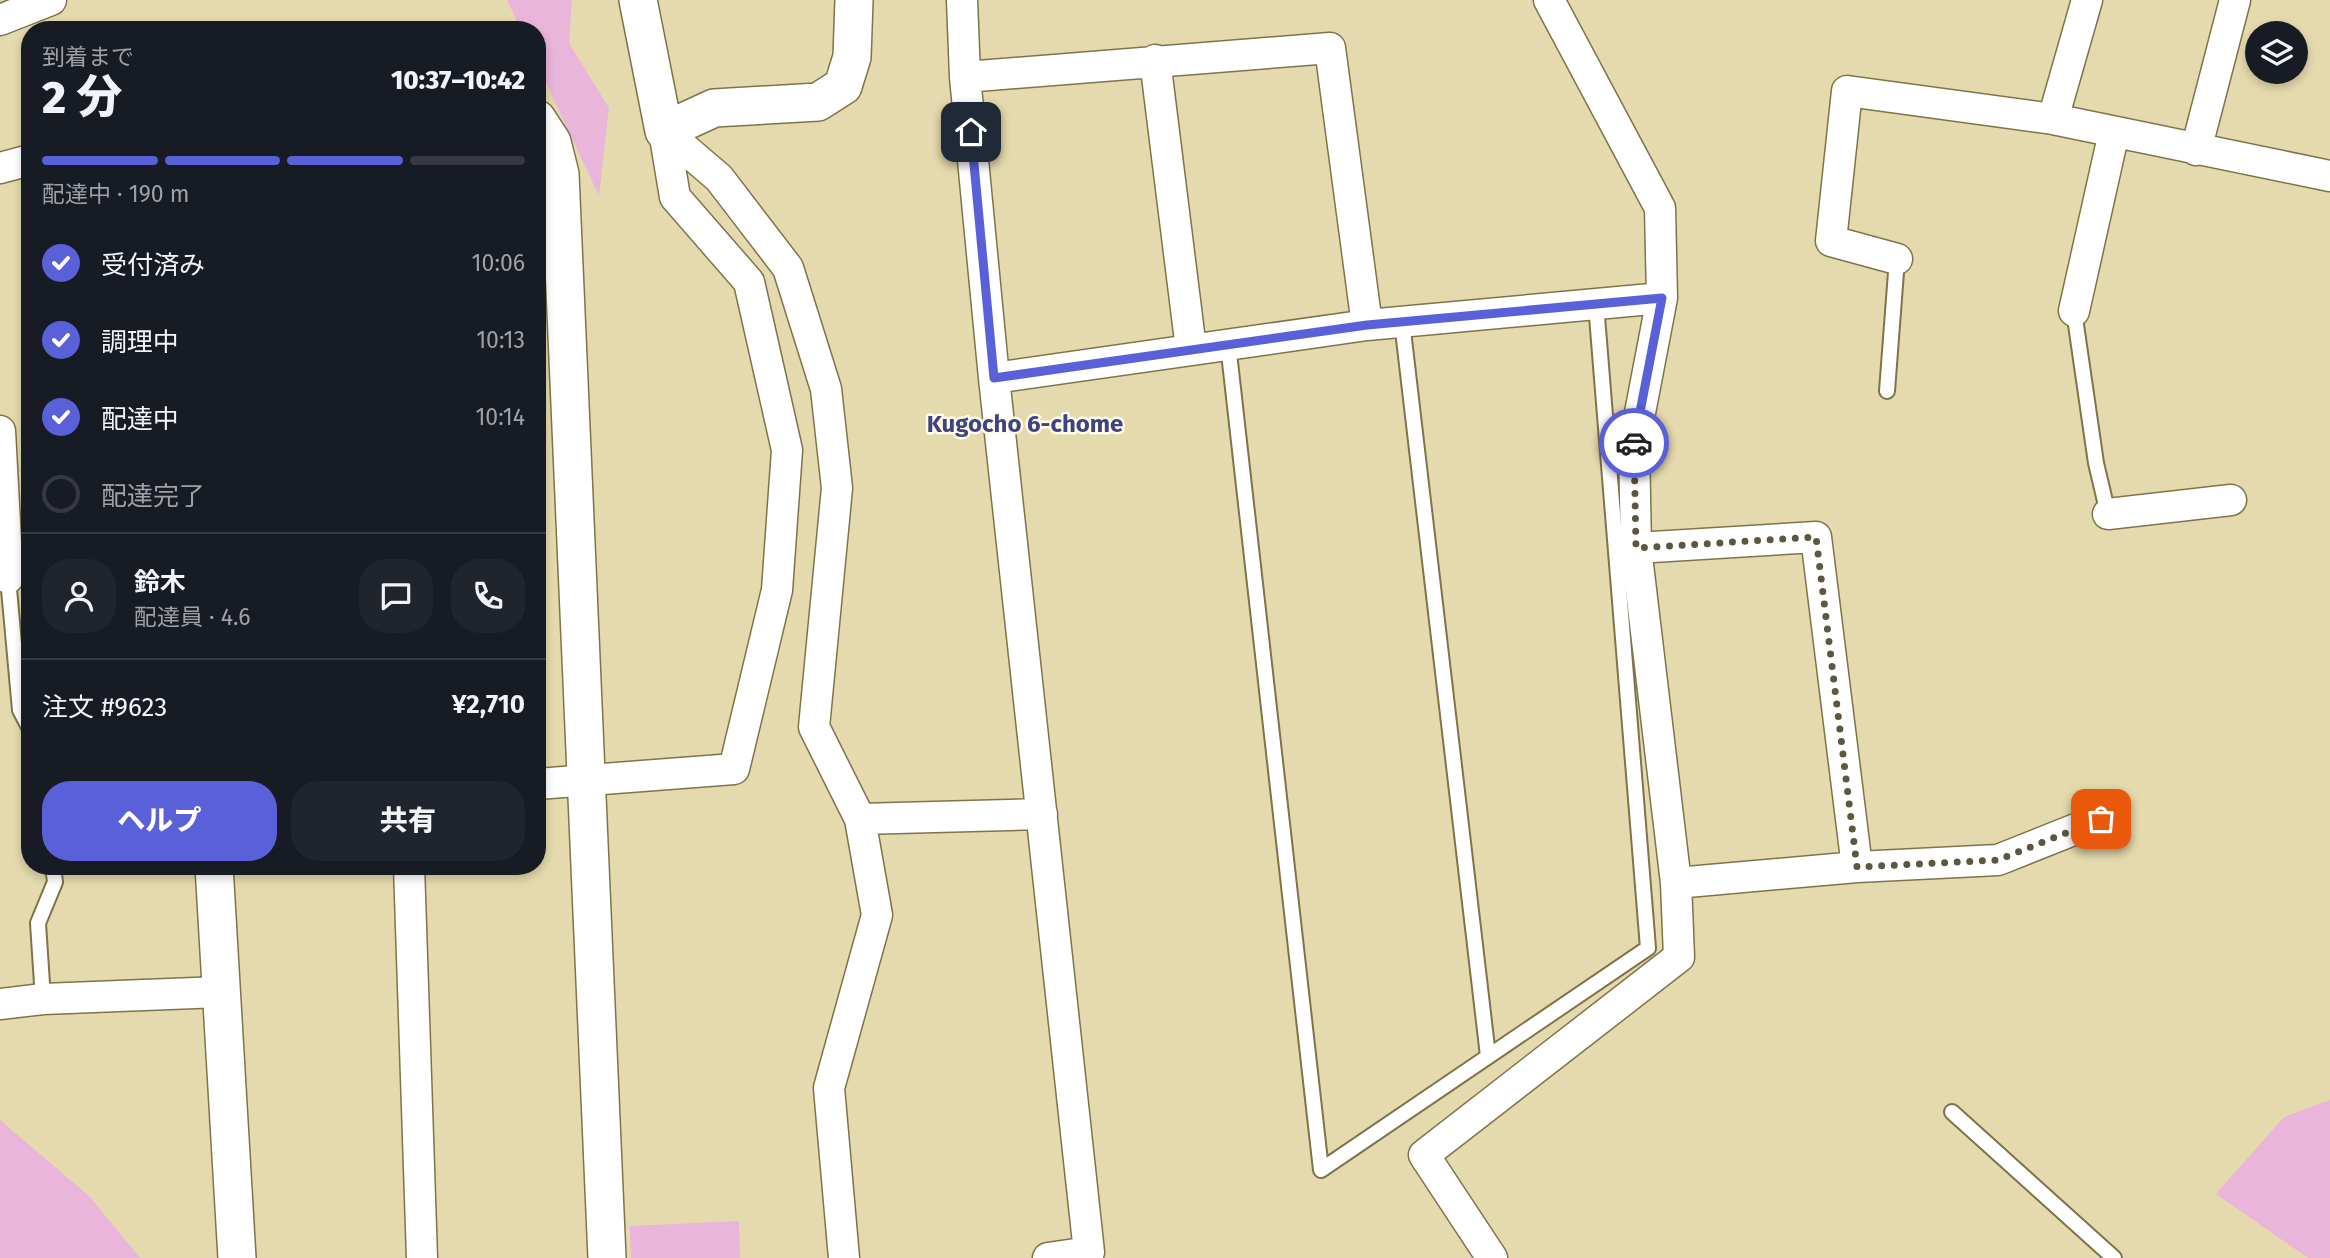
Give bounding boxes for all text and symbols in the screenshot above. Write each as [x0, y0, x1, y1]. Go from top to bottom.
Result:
map controls [2245, 21, 2308, 84]
button: layers [2245, 21, 2308, 84]
text: 到着まで [42, 43, 134, 71]
text: 10:37–10:42 [391, 65, 525, 96]
text: 2 分 [42, 70, 123, 125]
pin [941, 102, 1001, 162]
icon: home [952, 113, 990, 151]
text: 配達中 · 190 m [42, 180, 189, 208]
icon: check [42, 244, 80, 282]
text: 10:06 [472, 249, 525, 277]
text: 受付済み [101, 250, 205, 281]
icon: check [42, 321, 80, 359]
text: 10:13 [476, 326, 525, 354]
text: 調理中 [101, 327, 179, 358]
icon: check [42, 398, 80, 436]
text: 10:14 [475, 403, 525, 431]
text: 配達中 [101, 404, 179, 435]
courier [1599, 408, 1669, 478]
district label: Kugocho 6-chome [927, 410, 1123, 438]
icon: car [1615, 424, 1653, 462]
text: 配達完了 [101, 481, 205, 512]
button: person [42, 559, 116, 633]
button: chat [359, 559, 433, 633]
button: phone [451, 559, 525, 633]
text: 鈴木 [134, 567, 186, 598]
text: 配達員 · 4.6 [134, 603, 251, 631]
text: ¥2,710 [452, 689, 525, 720]
text: 注文 #9623 [42, 692, 167, 723]
button: ヘルプ [42, 781, 277, 861]
button: 共有 [291, 781, 525, 861]
pin [2071, 789, 2131, 849]
icon: bag [2082, 800, 2120, 838]

